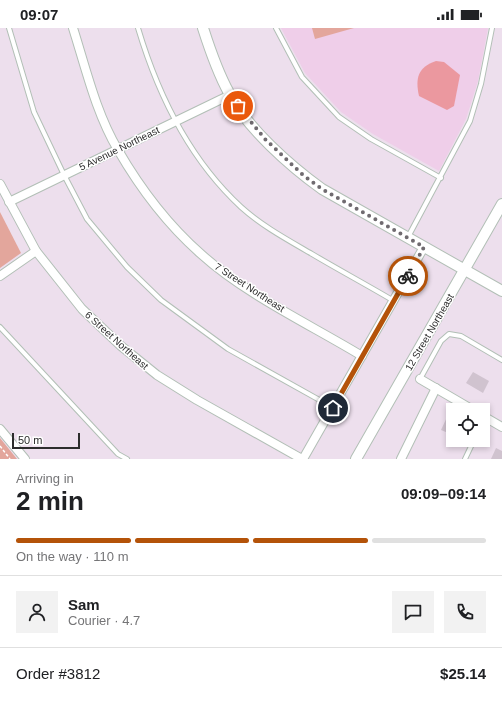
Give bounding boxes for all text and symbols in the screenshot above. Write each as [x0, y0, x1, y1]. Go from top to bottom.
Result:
text: 09:07 [20, 6, 58, 23]
pin [221, 89, 255, 123]
icon: bag [227, 95, 249, 117]
street label: 5 Avenue Northeast [77, 124, 161, 173]
courier [388, 256, 428, 296]
street label: 7 Street Northeast [213, 261, 287, 314]
icon: bike [397, 265, 419, 287]
street label: 12 Street Northeast [403, 292, 456, 373]
street label: 6 Street Northeast [83, 309, 151, 372]
pin [316, 391, 350, 425]
icon: home [322, 397, 344, 419]
map controls [446, 403, 490, 447]
button: locate [446, 403, 490, 447]
scale bar [12, 431, 80, 450]
text: 50 m [18, 434, 42, 446]
text: Arriving in [16, 471, 74, 486]
text: 09:09–09:14 [401, 485, 486, 502]
text: 2 min [16, 486, 84, 516]
text: On the way · 110 m [16, 549, 128, 564]
button: person [16, 591, 58, 633]
button: chat [392, 591, 434, 633]
button: phone [444, 591, 486, 633]
text: Sam [68, 596, 100, 613]
text: Courier · 4.7 [68, 613, 140, 628]
text: Order #3812 [16, 665, 100, 682]
text: $25.14 [440, 665, 486, 682]

